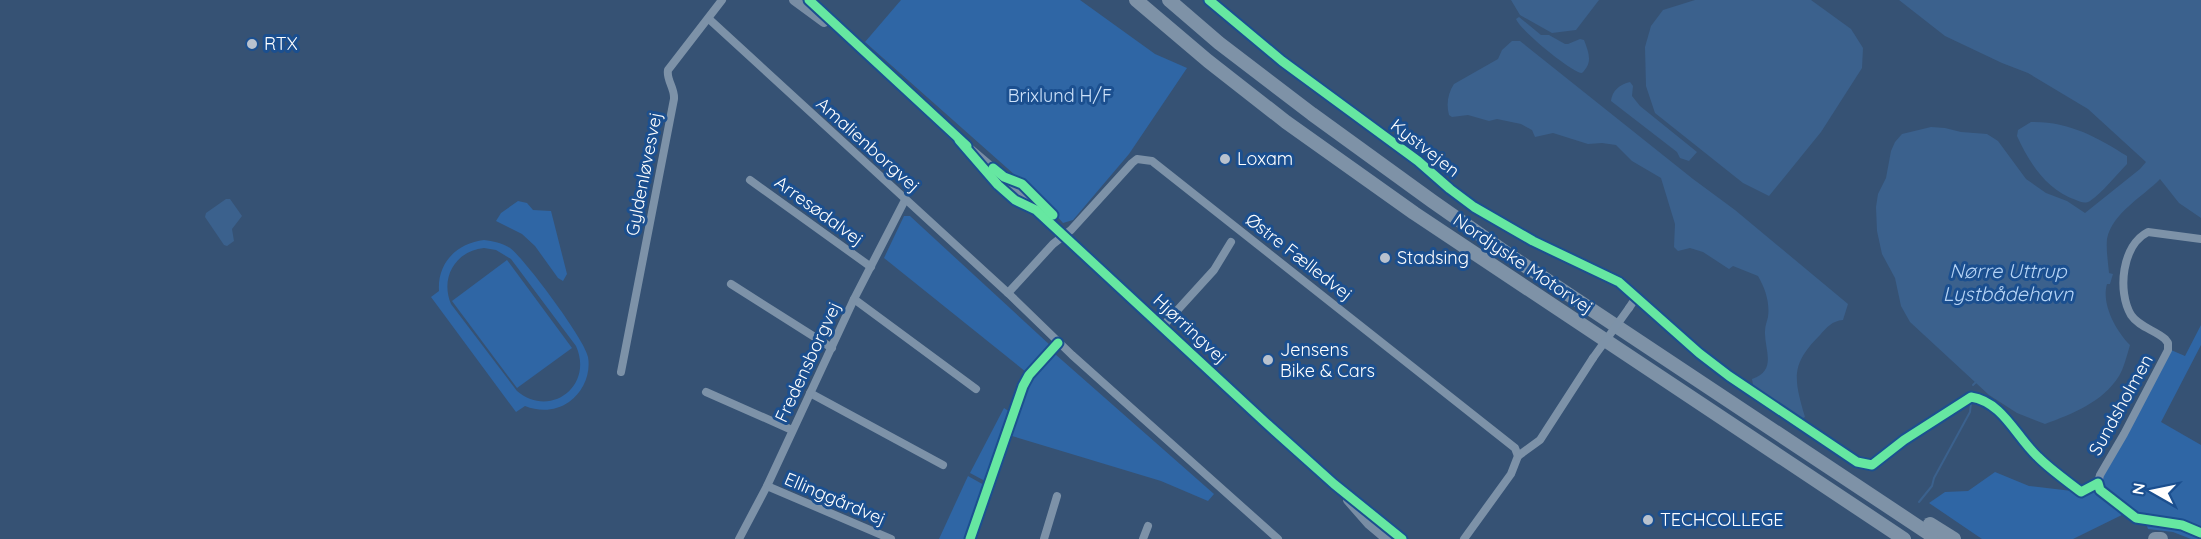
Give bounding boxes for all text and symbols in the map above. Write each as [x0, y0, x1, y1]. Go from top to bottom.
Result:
place label: RTX [264, 32, 298, 55]
marker: RTX [245, 37, 259, 51]
park label: Brixlund H/F [1008, 84, 1112, 107]
street label: Amalienborgvej [812, 92, 925, 197]
street label: Gyldenløvesvej [620, 110, 667, 238]
street label: Kystvejen [1386, 113, 1464, 182]
place label: Loxam [1237, 147, 1293, 170]
marker: Loxam [1218, 152, 1232, 166]
street label: Arresødalvej [770, 171, 868, 251]
street label: Østre Fælledvej [1241, 208, 1357, 305]
street label: Nordjyske Motorvej [1449, 208, 1598, 319]
place label: Stadsing [1397, 246, 1469, 269]
marker: Stadsing [1378, 251, 1392, 265]
water label: Nørre Uttrup Lystbådehavn [1943, 258, 2074, 306]
street label: Hjørringvej [1149, 289, 1232, 369]
street label: Fredensborgvej [769, 298, 846, 426]
place label: Jensens Bike & Cars [1280, 338, 1375, 382]
street label: Sundsholmen [2083, 350, 2158, 459]
marker: Jensens Bike & Cars [1261, 353, 1275, 367]
north arrow [2123, 461, 2183, 521]
street label: Ellinggårdvej [781, 467, 889, 530]
text: N [2127, 481, 2149, 496]
place label: TECHCOLLEGE [1660, 508, 1783, 531]
marker: TECHCOLLEGE [1641, 513, 1655, 527]

